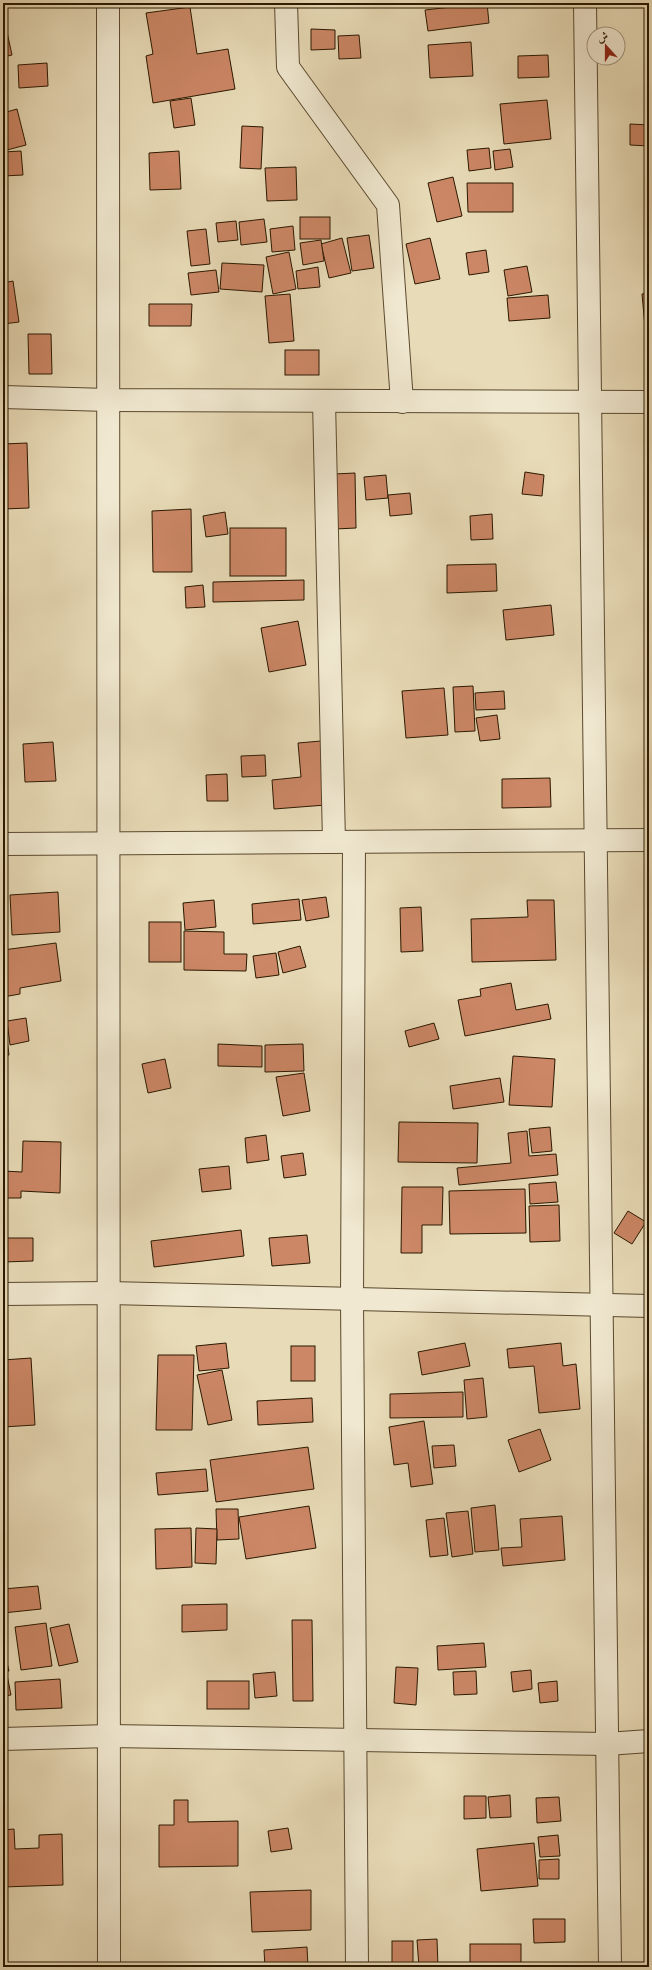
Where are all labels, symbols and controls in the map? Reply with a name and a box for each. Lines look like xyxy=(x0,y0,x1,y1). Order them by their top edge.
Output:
north arrow xyxy=(586,26,626,66)
text: ش xyxy=(595,28,610,45)

